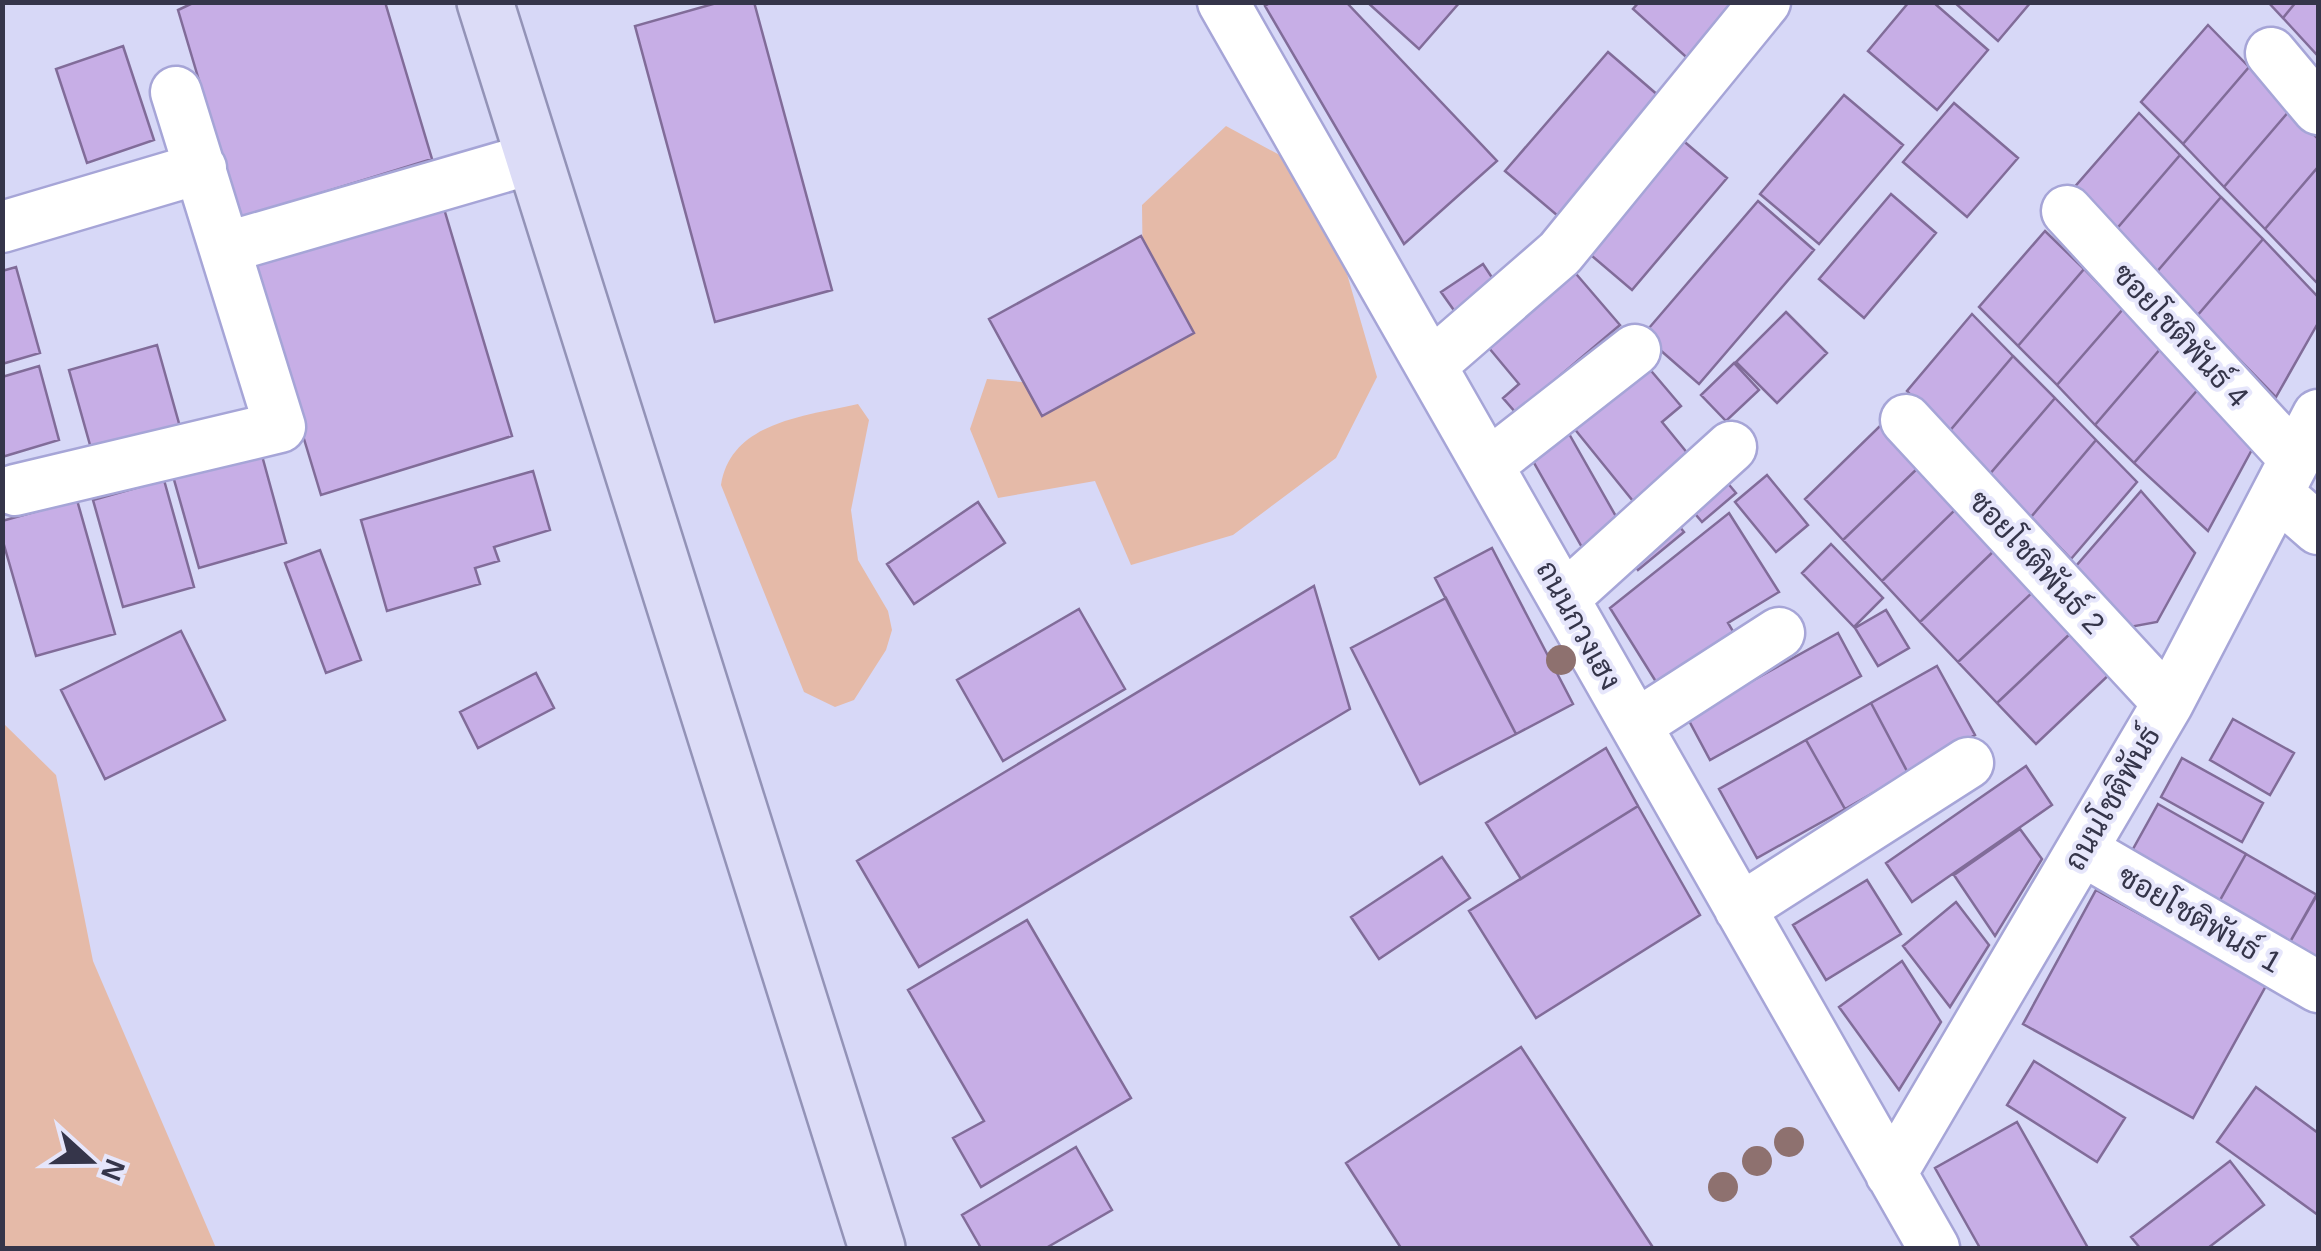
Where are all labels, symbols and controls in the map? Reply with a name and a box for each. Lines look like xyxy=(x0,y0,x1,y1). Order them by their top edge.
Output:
street label: ซอยโชติพันธ์ 4 xyxy=(2107,255,2258,413)
street label: ซอยโชติพันธ์ 2 xyxy=(1963,482,2114,640)
street label: ถนนกวงเฮง xyxy=(1530,555,1628,695)
street label: ถนนโชติพันธ์ xyxy=(2055,719,2166,876)
street label: ซอยโชติพันธ์ 1 xyxy=(2113,856,2289,979)
north arrow xyxy=(40,1111,140,1211)
text: N xyxy=(95,1155,131,1185)

